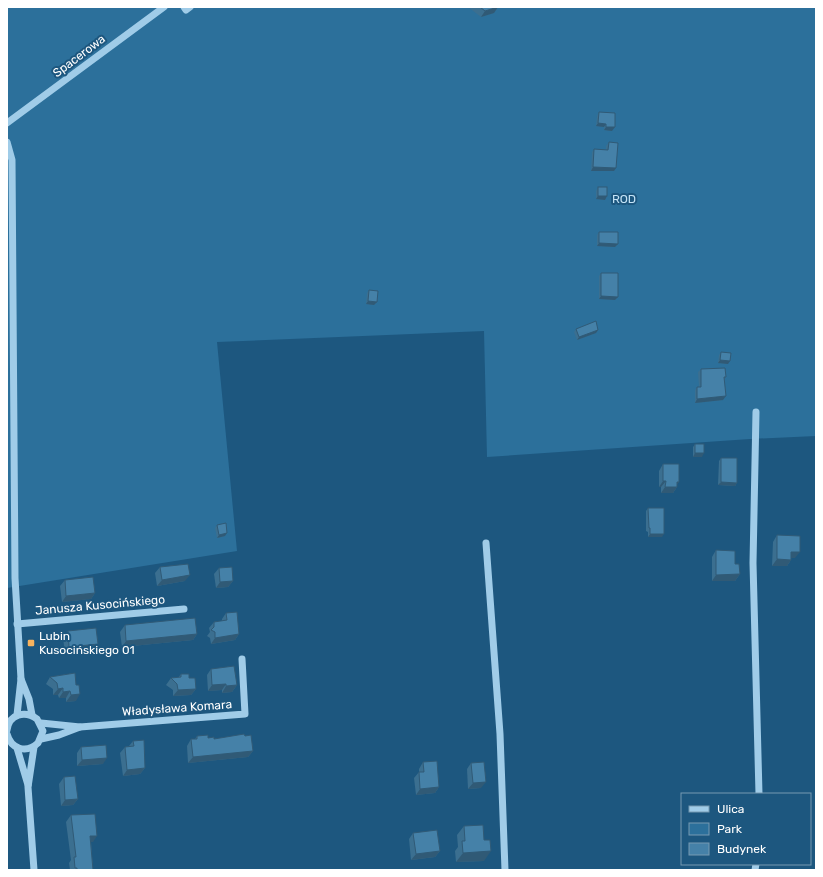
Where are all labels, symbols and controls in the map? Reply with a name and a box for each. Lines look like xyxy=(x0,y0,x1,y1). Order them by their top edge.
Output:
street label: Spacerowa xyxy=(50,32,108,80)
park label: ROD xyxy=(612,192,636,206)
street label: Janusza Kusocińskiego xyxy=(34,592,166,618)
place label: Lubin Kusocińskiego 01 xyxy=(39,629,135,657)
marker: Lubin Kusocińskiego 01 xyxy=(26,638,36,648)
street label: Władysława Komara xyxy=(121,697,233,719)
legend xyxy=(681,793,811,865)
text: Ulica xyxy=(717,802,744,816)
text: Park xyxy=(717,822,743,836)
text: Budynek xyxy=(717,842,767,856)

